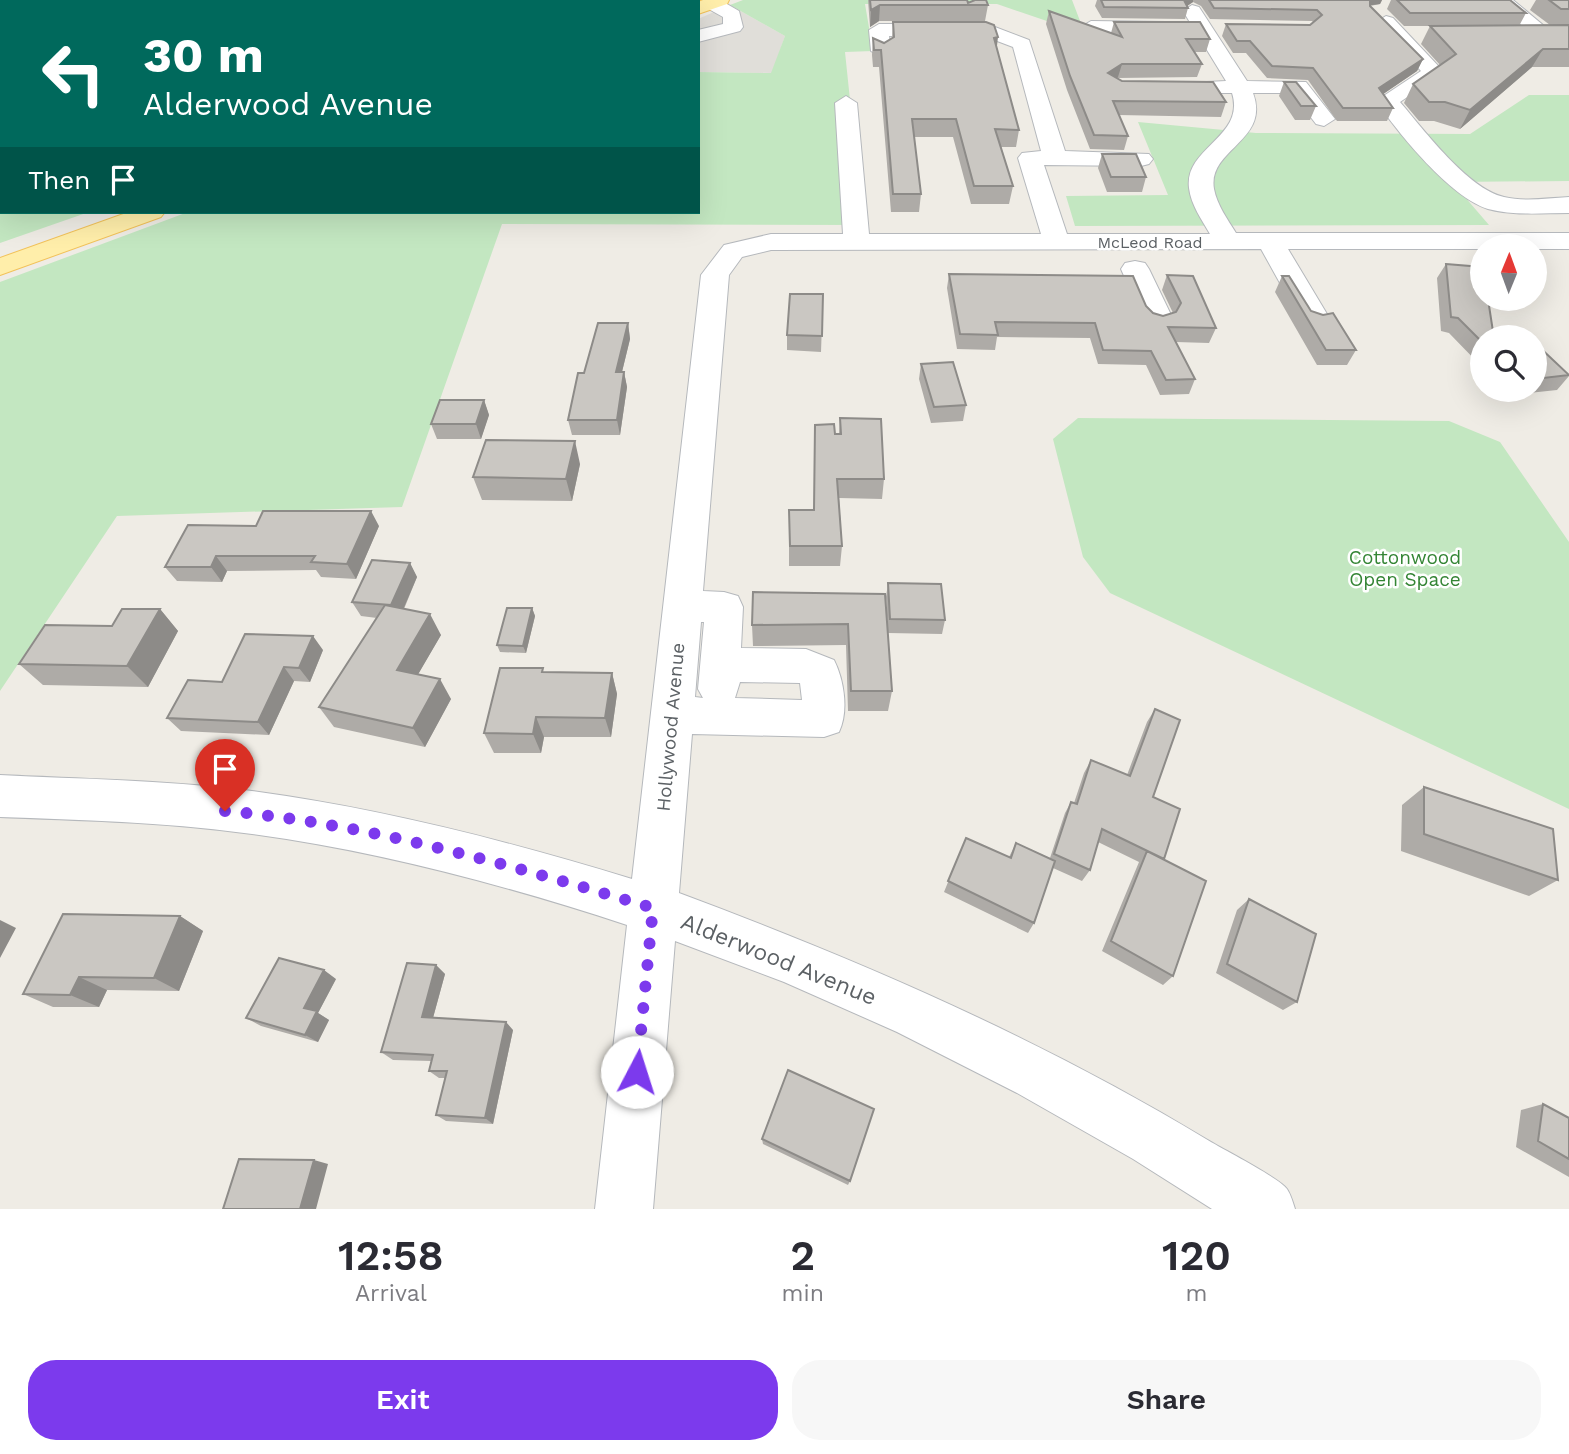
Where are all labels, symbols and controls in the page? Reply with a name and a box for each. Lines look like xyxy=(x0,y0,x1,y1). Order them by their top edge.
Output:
text: 30 m xyxy=(143,26,264,84)
icon: left xyxy=(28,28,119,119)
text: Alderwood Avenue xyxy=(143,85,433,123)
icon: arrive xyxy=(104,161,142,199)
text: Then xyxy=(28,165,90,195)
street label: McLeod Road xyxy=(1097,233,1203,252)
north arrow xyxy=(1470,234,1547,312)
map controls xyxy=(1470,234,1547,402)
button: search xyxy=(1470,325,1547,402)
park label: Cottonwood Open Space xyxy=(1349,546,1461,591)
street label: Hollywood Avenue xyxy=(652,642,689,812)
pin xyxy=(195,739,255,811)
icon: arrive xyxy=(206,750,244,788)
street label: Alderwood Avenue xyxy=(677,908,881,1011)
position arrow xyxy=(600,1035,674,1109)
text: 12:58 xyxy=(338,1231,444,1280)
text: 2 xyxy=(790,1231,815,1280)
text: 120 xyxy=(1162,1231,1231,1280)
text: Arrival xyxy=(355,1280,427,1307)
text: min xyxy=(782,1280,824,1307)
text: m xyxy=(1185,1280,1207,1307)
button: Exit xyxy=(28,1360,778,1440)
button: Share xyxy=(792,1360,1541,1440)

